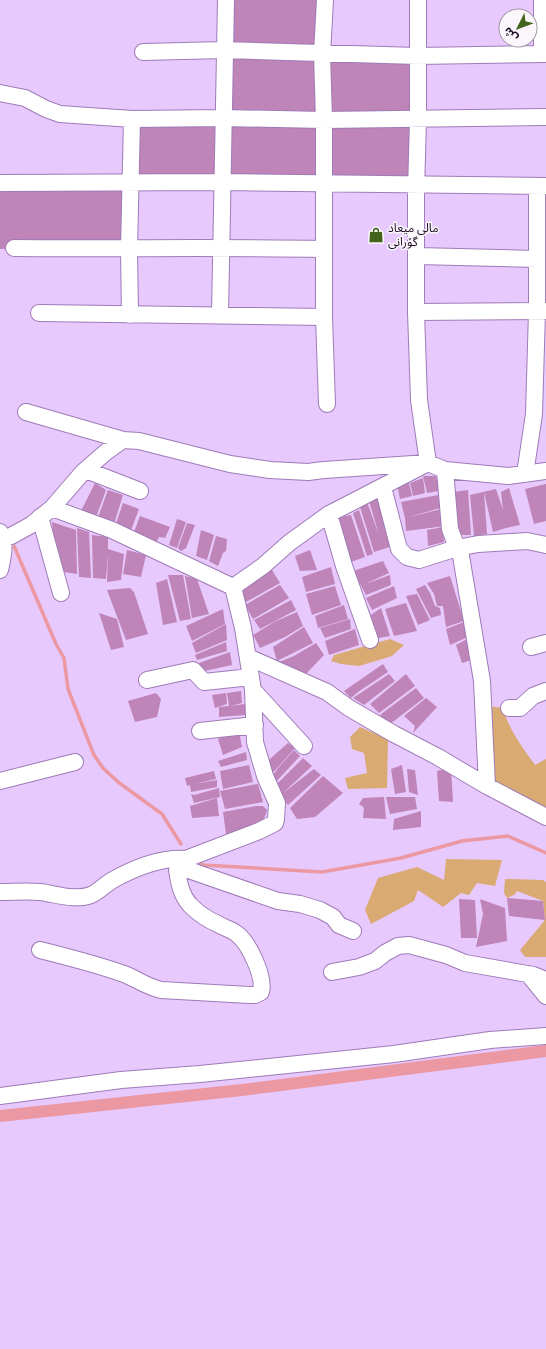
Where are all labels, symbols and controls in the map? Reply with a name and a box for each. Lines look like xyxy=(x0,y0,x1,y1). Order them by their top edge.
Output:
north arrow xyxy=(498,8,538,48)
text: ش xyxy=(500,24,521,45)
place label: مالی میعاد گۆرانی xyxy=(388,220,439,249)
shop icon: مالی میعاد گۆرانی xyxy=(367,226,385,244)

